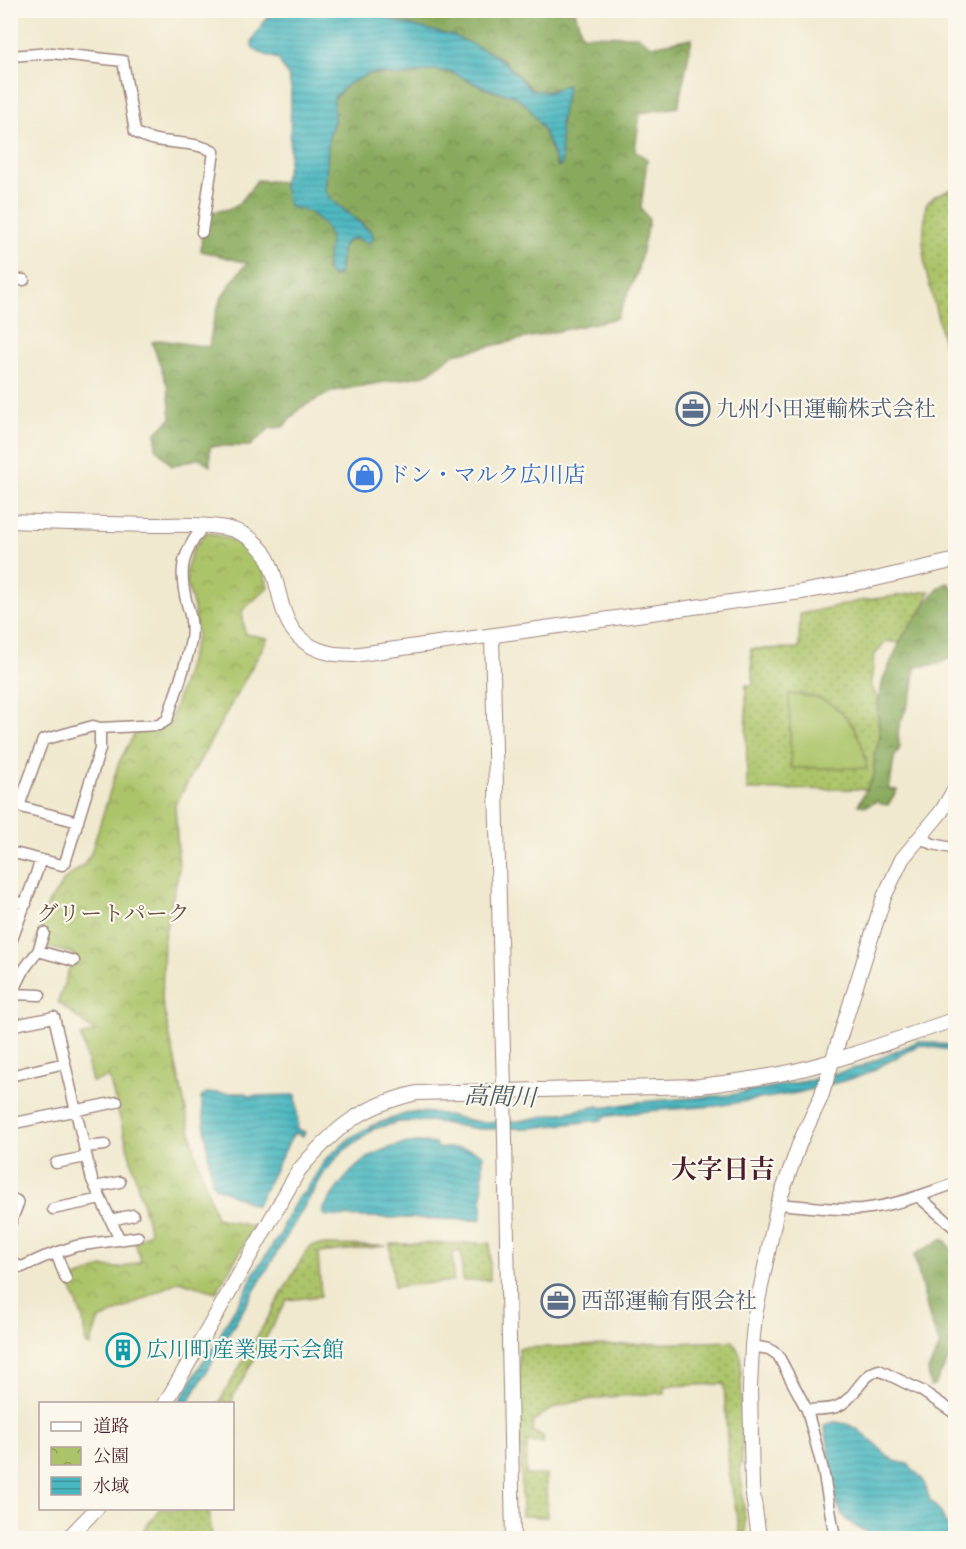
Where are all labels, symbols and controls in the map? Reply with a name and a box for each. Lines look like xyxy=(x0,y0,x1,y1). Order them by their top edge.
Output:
office icon: 九州小田運輸株式会社 xyxy=(675,391,711,427)
place label: 九州小田運輸株式会社 xyxy=(716,394,936,424)
shop icon: ドン・マルク広川店 xyxy=(347,457,383,493)
place label: ドン・マルク広川店 xyxy=(388,460,586,490)
park label: グリートパーク xyxy=(36,899,190,929)
water label: 高間川 xyxy=(463,1079,540,1115)
district label: 大字日吉 xyxy=(671,1152,775,1187)
office icon: 西部運輸有限会社 xyxy=(540,1283,576,1319)
place label: 西部運輸有限会社 xyxy=(581,1286,757,1316)
building icon: 広川町産業展示会館 xyxy=(105,1332,141,1368)
place label: 広川町産業展示会館 xyxy=(146,1335,344,1365)
legend xyxy=(39,1402,234,1510)
text: 道路 xyxy=(93,1414,129,1439)
text: 公園 xyxy=(93,1444,129,1469)
text: 水域 xyxy=(93,1474,129,1499)

